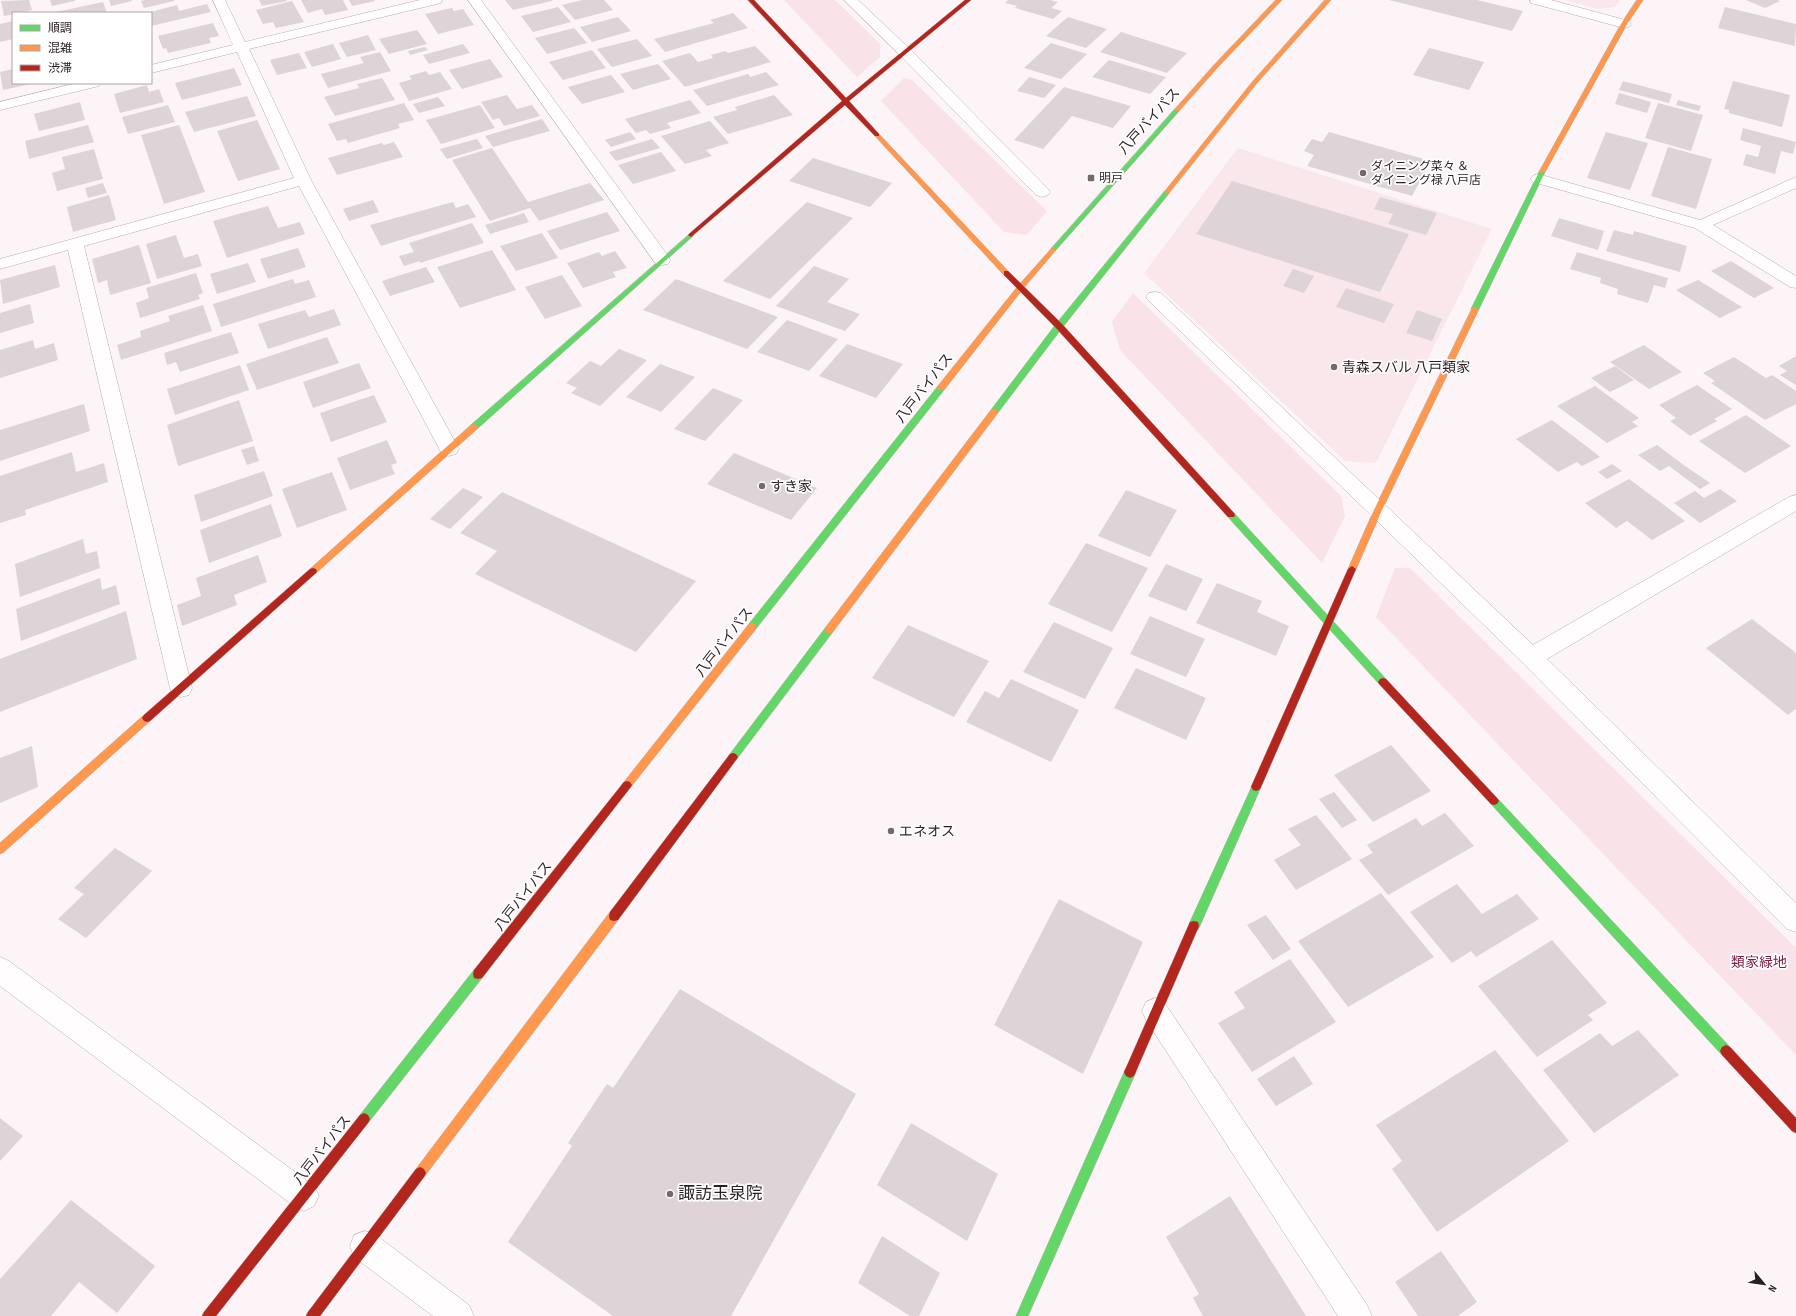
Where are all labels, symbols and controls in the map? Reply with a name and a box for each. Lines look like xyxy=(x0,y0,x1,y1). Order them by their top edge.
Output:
legend xyxy=(12,12,152,84)
text: 順調 xyxy=(48,21,72,36)
text: 混雑 xyxy=(48,41,72,56)
text: 渋滞 xyxy=(48,61,72,76)
street label: 八戸バイパス xyxy=(1115,84,1183,158)
place label: ダイニング菜々 ＆ ダイニング禄 八戸店 xyxy=(1371,159,1481,188)
marker: ダイニング菜々 ＆ ダイニング禄 八戸店 xyxy=(1358,168,1368,178)
place label: 明戸 xyxy=(1099,171,1123,186)
marker: 明戸 xyxy=(1086,173,1096,183)
street label: 八戸バイパス xyxy=(892,350,956,426)
place label: 青森スバル 八戸類家 xyxy=(1342,359,1470,376)
marker: 青森スバル 八戸類家 xyxy=(1329,362,1339,372)
place label: すき家 xyxy=(770,478,812,495)
marker: すき家 xyxy=(757,481,767,491)
street label: 八戸バイパス xyxy=(692,604,756,680)
place label: エネオス xyxy=(899,823,955,840)
marker: エネオス xyxy=(886,826,896,836)
street label: 八戸バイパス xyxy=(491,858,555,934)
park label: 類家緑地 xyxy=(1731,954,1787,971)
street label: 八戸バイパス xyxy=(290,1112,354,1188)
place label: 諏訪玉泉院 xyxy=(678,1184,763,1204)
marker: 諏訪玉泉院 xyxy=(665,1189,675,1199)
north arrow xyxy=(1744,1264,1784,1304)
text: N xyxy=(1765,1283,1779,1294)

